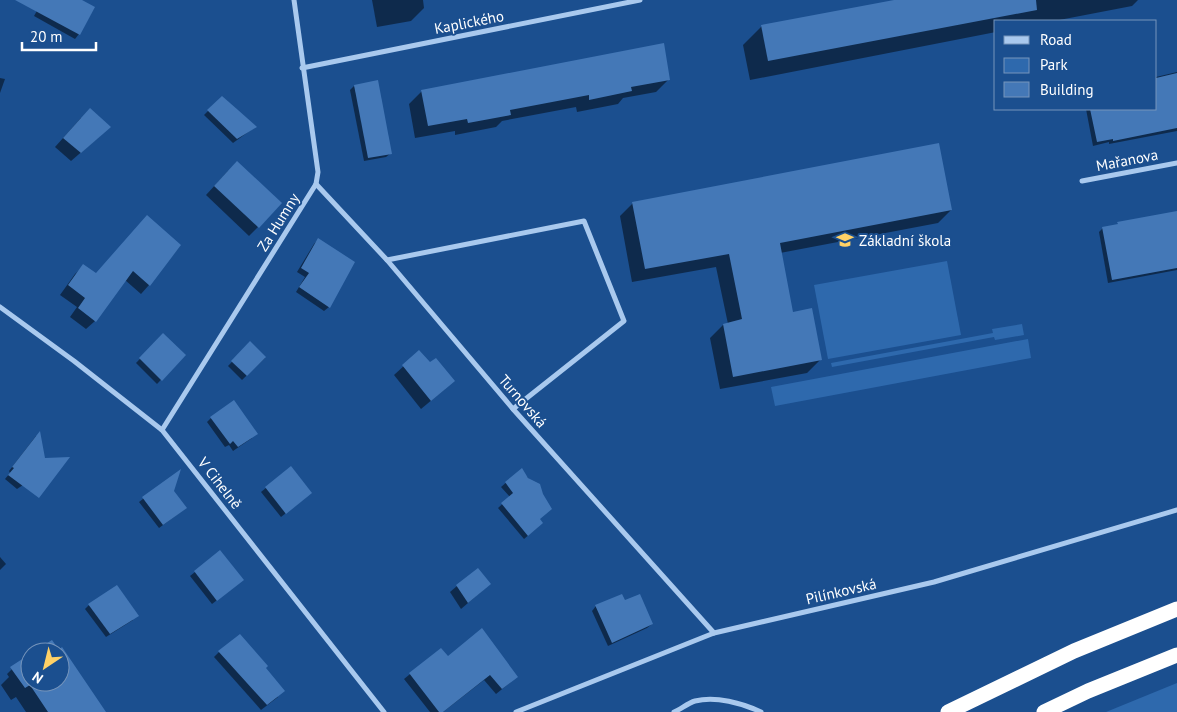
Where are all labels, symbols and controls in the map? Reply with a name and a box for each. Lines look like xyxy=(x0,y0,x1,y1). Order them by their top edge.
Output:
street label: Kaplického xyxy=(433,6,505,38)
scale bar xyxy=(22,20,96,52)
legend xyxy=(994,20,1157,110)
text: 20 m xyxy=(30,27,63,46)
text: Road xyxy=(1040,30,1072,49)
text: Park xyxy=(1040,55,1068,74)
text: Building xyxy=(1040,80,1094,99)
street label: Mařanova xyxy=(1094,145,1160,175)
street label: Za Humny xyxy=(253,189,303,255)
school or university icon: Základní škola xyxy=(835,230,855,250)
place label: Základní škola xyxy=(859,231,951,250)
street label: Turnovská xyxy=(495,371,551,431)
street label: V Cihelně xyxy=(193,452,246,513)
street label: Pilínkovská xyxy=(804,574,878,608)
north arrow xyxy=(20,642,70,692)
text: N xyxy=(29,668,46,688)

